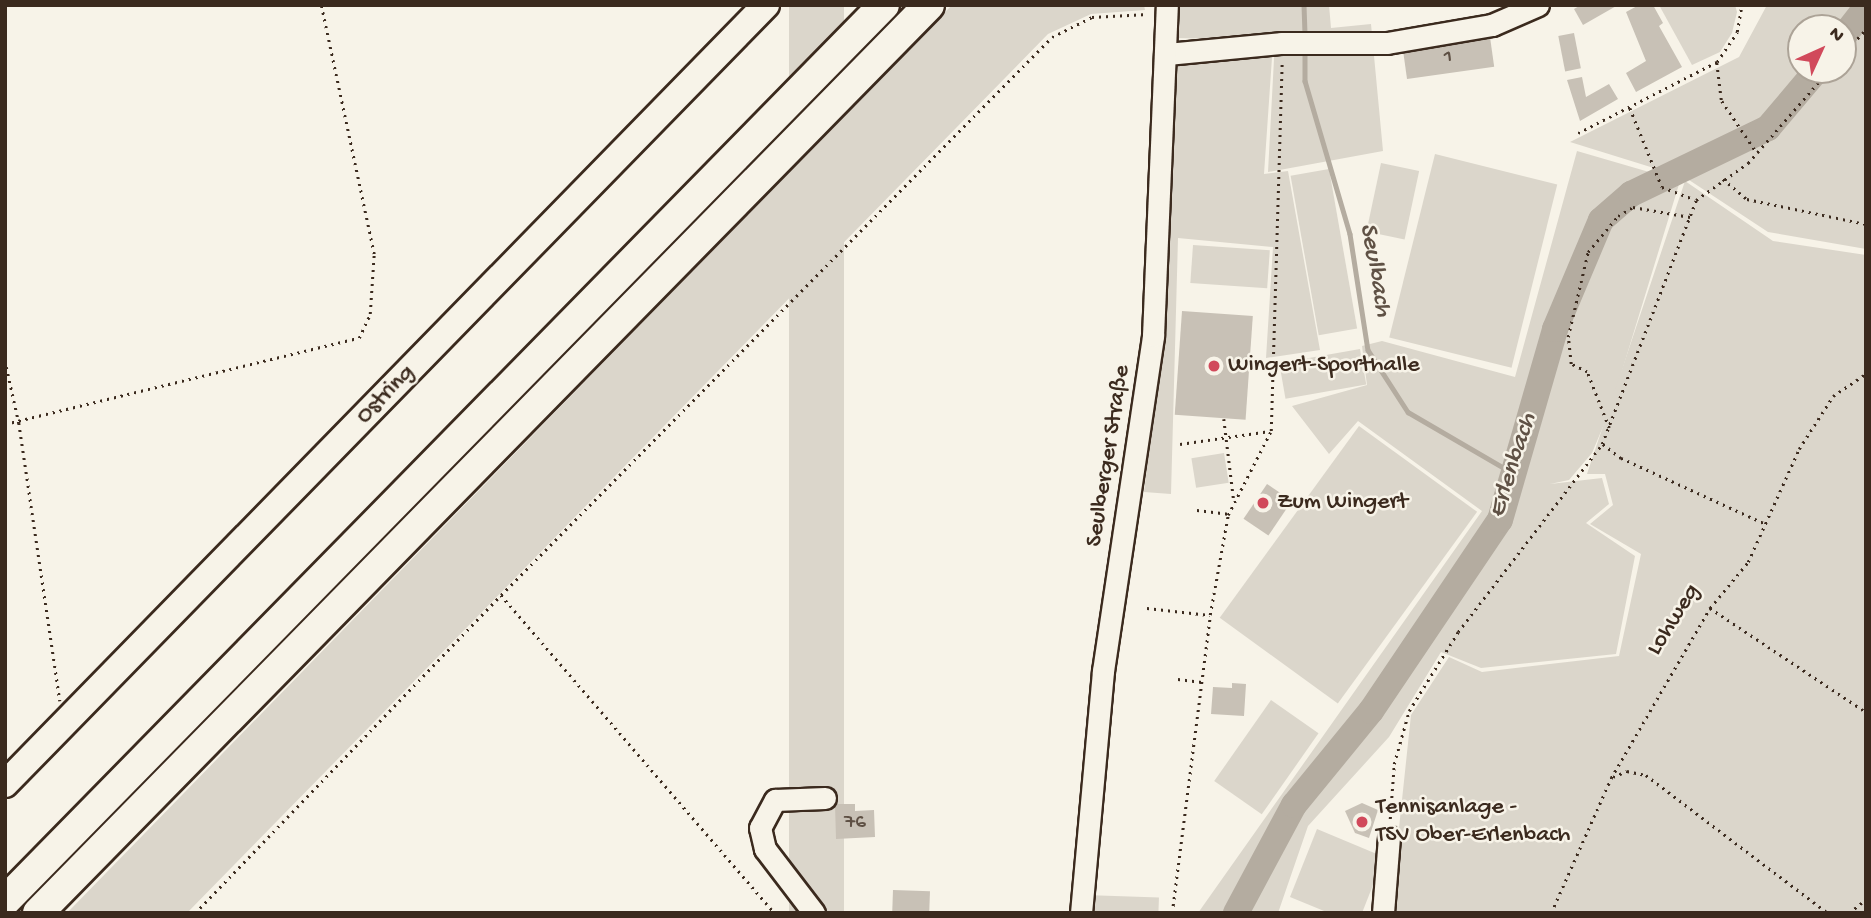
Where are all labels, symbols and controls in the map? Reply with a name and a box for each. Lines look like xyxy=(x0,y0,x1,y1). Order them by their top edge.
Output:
north arrow xyxy=(1787,14,1857,84)
text: N xyxy=(1823,23,1848,48)
house number: 1 xyxy=(1444,45,1452,71)
water label: Seulbach xyxy=(1350,221,1398,319)
place label: Wingert-Sporthalle xyxy=(1228,352,1420,380)
marker: Wingert-Sporthalle xyxy=(1206,358,1222,374)
street label: Ostring xyxy=(351,359,421,431)
street label: Seulberger Straße xyxy=(1080,363,1138,549)
water label: Erlenbach xyxy=(1482,410,1546,522)
place label: Zum Wingert xyxy=(1277,489,1408,517)
marker: Zum Wingert xyxy=(1255,495,1271,511)
street label: Lohweg xyxy=(1641,579,1707,661)
place label: Tennisanlage - TSV Ober-Erlenbach xyxy=(1376,794,1570,850)
house number: 76 xyxy=(844,811,866,837)
marker: Tennisanlage - TSV Ober-Erlenbach xyxy=(1354,814,1370,830)

